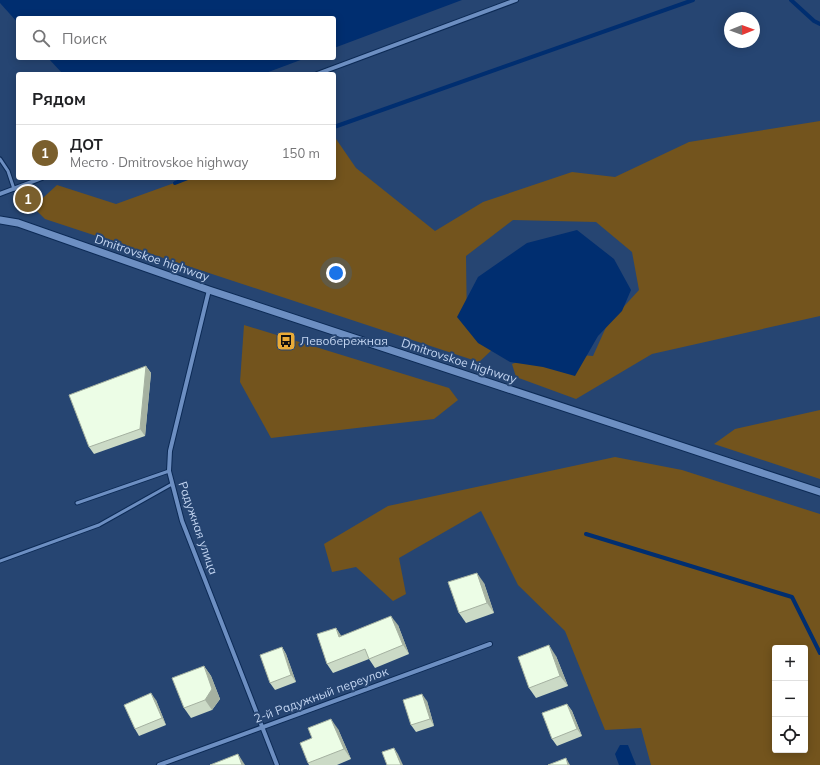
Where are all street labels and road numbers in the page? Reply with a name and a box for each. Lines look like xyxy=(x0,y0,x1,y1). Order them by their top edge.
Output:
street label: Dmitrovskoe highway xyxy=(93,231,212,284)
street label: Dmitrovskoe highway xyxy=(400,335,519,386)
street label: Радужная улица xyxy=(175,479,221,576)
street label: 2-й Радужный переулок xyxy=(252,663,391,726)

